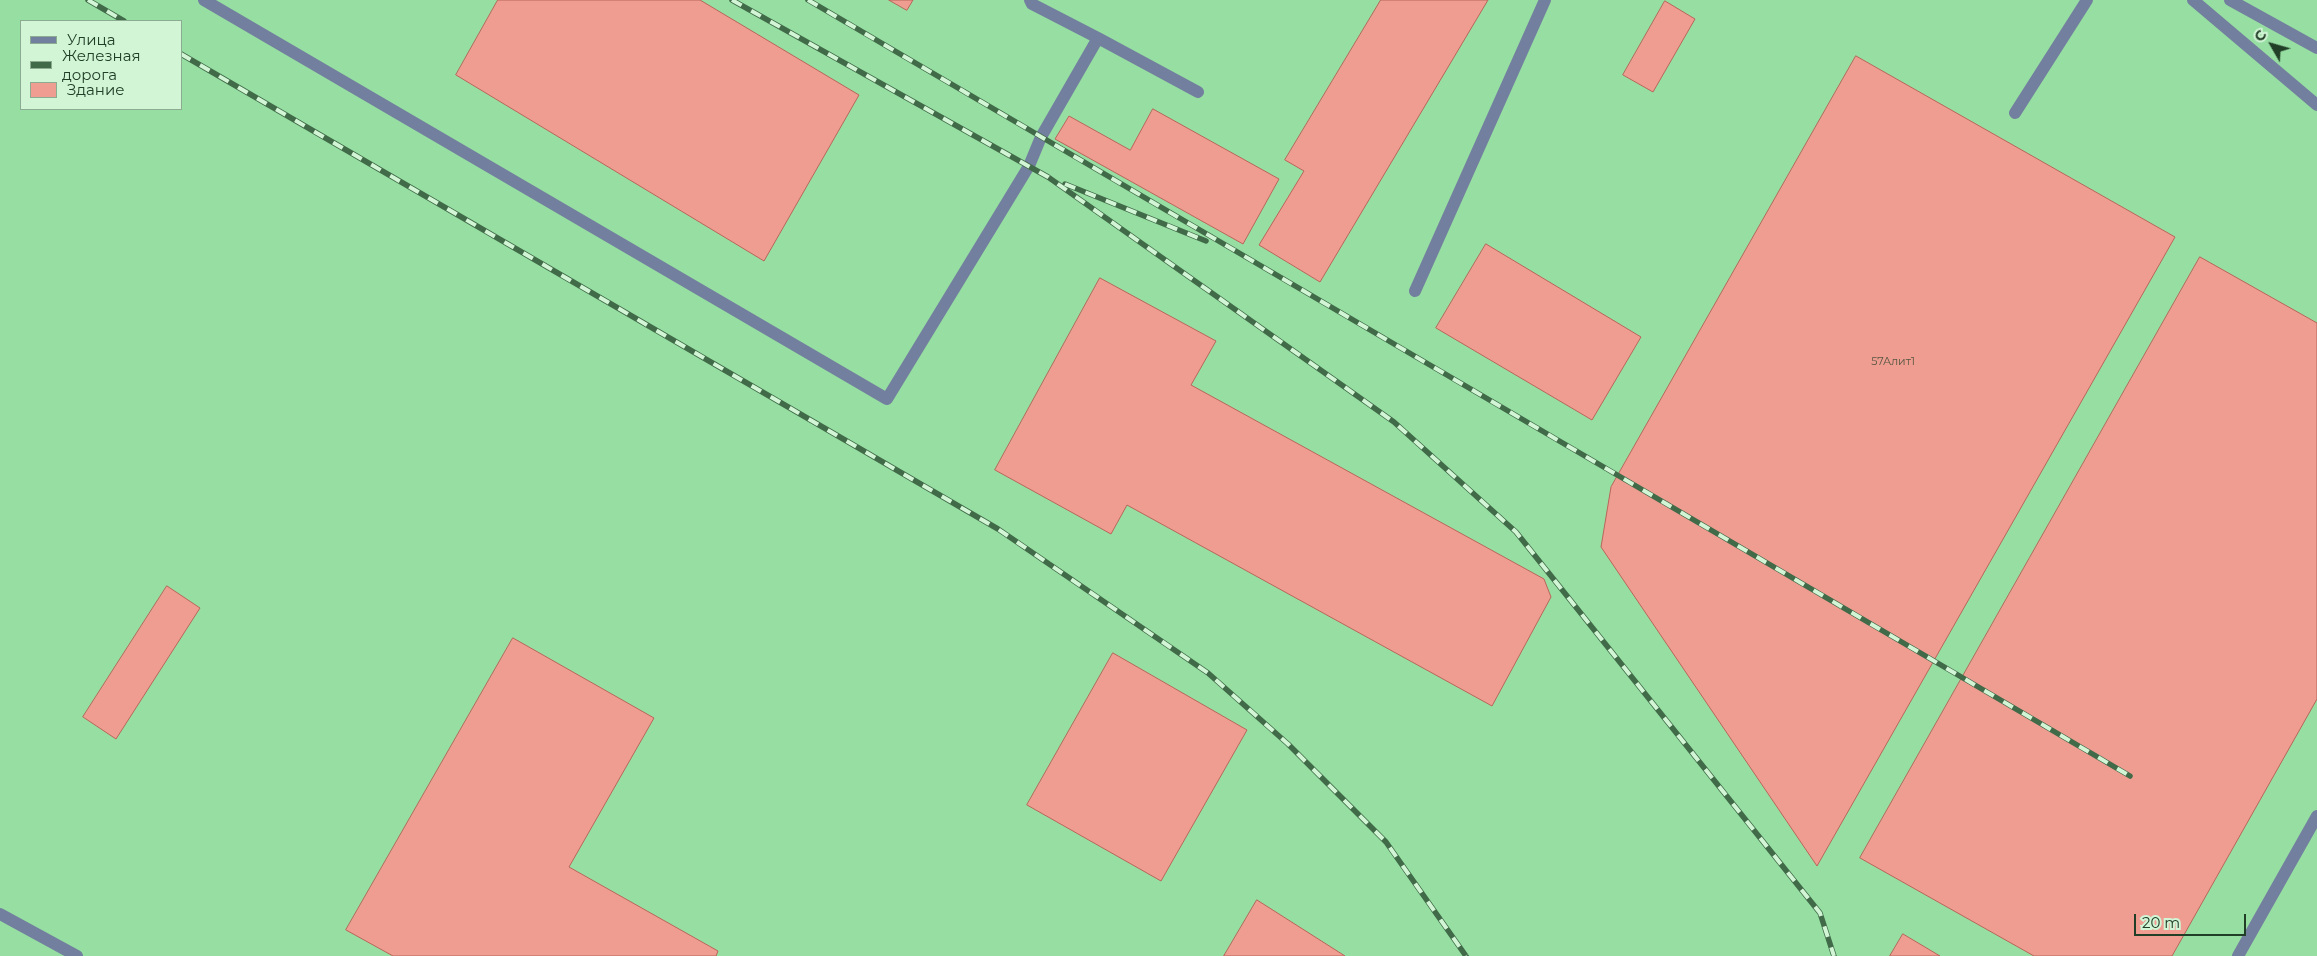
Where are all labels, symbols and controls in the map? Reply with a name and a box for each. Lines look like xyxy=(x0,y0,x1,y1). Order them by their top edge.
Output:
legend xyxy=(20,20,182,110)
north arrow xyxy=(2247,20,2297,70)
text: С xyxy=(2250,26,2270,45)
text: Улица xyxy=(67,30,115,49)
text: Железная дорога xyxy=(62,46,141,84)
text: Здание xyxy=(67,80,125,99)
house number: 57Алит1 xyxy=(1871,355,1915,369)
scale bar xyxy=(2137,904,2250,936)
text: 20 m xyxy=(2142,913,2180,932)

